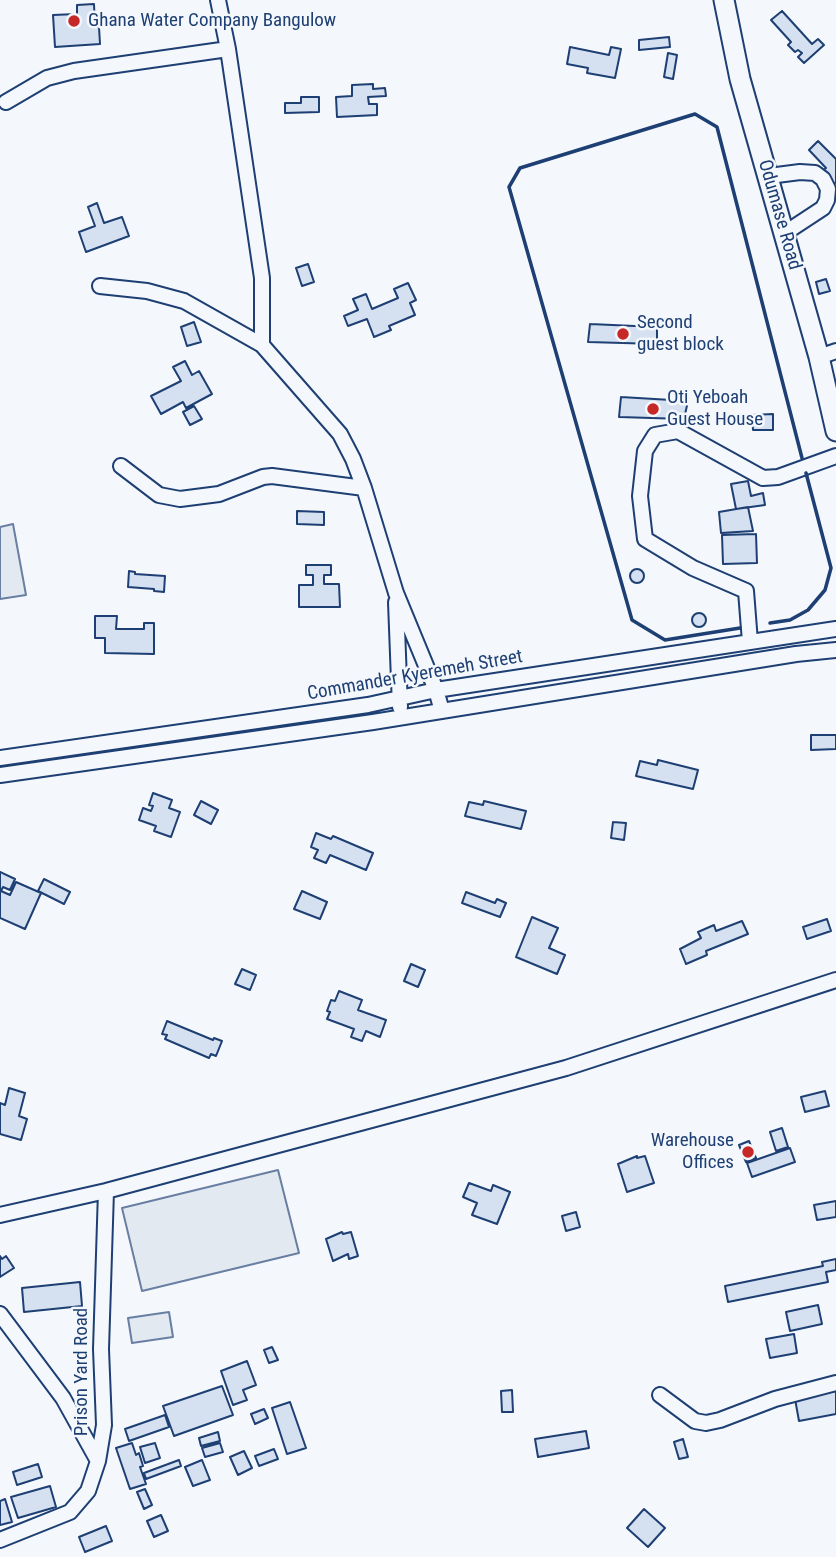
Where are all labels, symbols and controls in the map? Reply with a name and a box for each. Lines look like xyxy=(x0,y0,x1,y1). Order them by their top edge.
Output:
place label: Ghana Water Company Bangulow xyxy=(88,10,336,32)
marker: Ghana Water Company Bangulow xyxy=(66,13,82,29)
street label: Odumase Road xyxy=(752,157,806,273)
place label: Second guest block xyxy=(637,312,724,356)
marker: Second guest block xyxy=(615,326,631,342)
place label: Oti Yeboah Guest House xyxy=(667,387,763,431)
marker: Oti Yeboah Guest House xyxy=(645,401,661,417)
street label: Commander Kyeremeh Street xyxy=(306,646,524,706)
place label: Warehouse Offices xyxy=(651,1130,734,1174)
marker: Warehouse Offices xyxy=(740,1144,756,1160)
street label: Prison Yard Road xyxy=(71,1308,93,1436)

